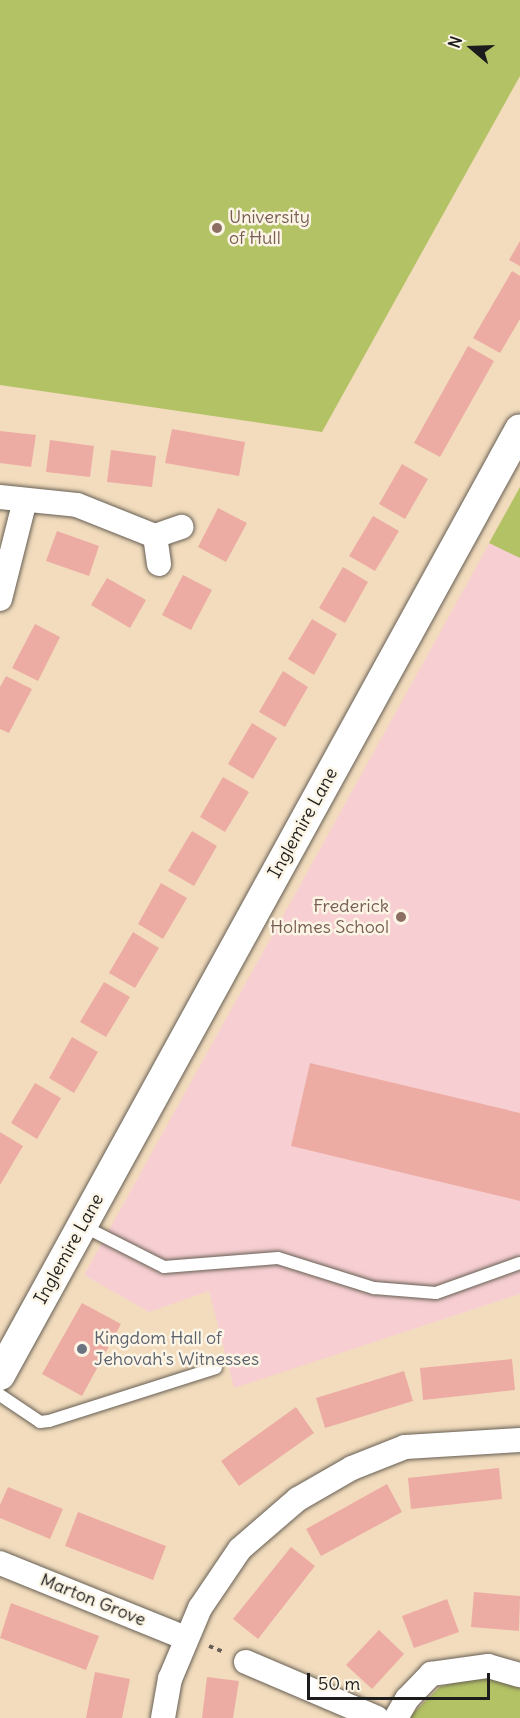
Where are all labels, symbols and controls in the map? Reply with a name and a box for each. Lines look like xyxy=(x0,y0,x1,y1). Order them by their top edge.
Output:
north arrow xyxy=(442,18,502,78)
text: N xyxy=(444,34,466,51)
place label: University of Hull xyxy=(229,207,310,250)
marker: University of Hull xyxy=(210,221,224,235)
street label: Inglemire Lane xyxy=(264,764,342,882)
place label: Frederick Holmes School xyxy=(270,896,389,938)
marker: Frederick Holmes School xyxy=(394,910,408,924)
street label: Inglemire Lane xyxy=(30,1190,108,1308)
place label: Kingdom Hall of Jehovah's Witnesses xyxy=(94,1328,259,1370)
marker: Kingdom Hall of Jehovah's Witnesses xyxy=(75,1342,89,1356)
street label: Marton Grove xyxy=(37,1569,149,1631)
scale bar xyxy=(310,1661,493,1699)
text: 50 m xyxy=(318,1672,360,1695)

